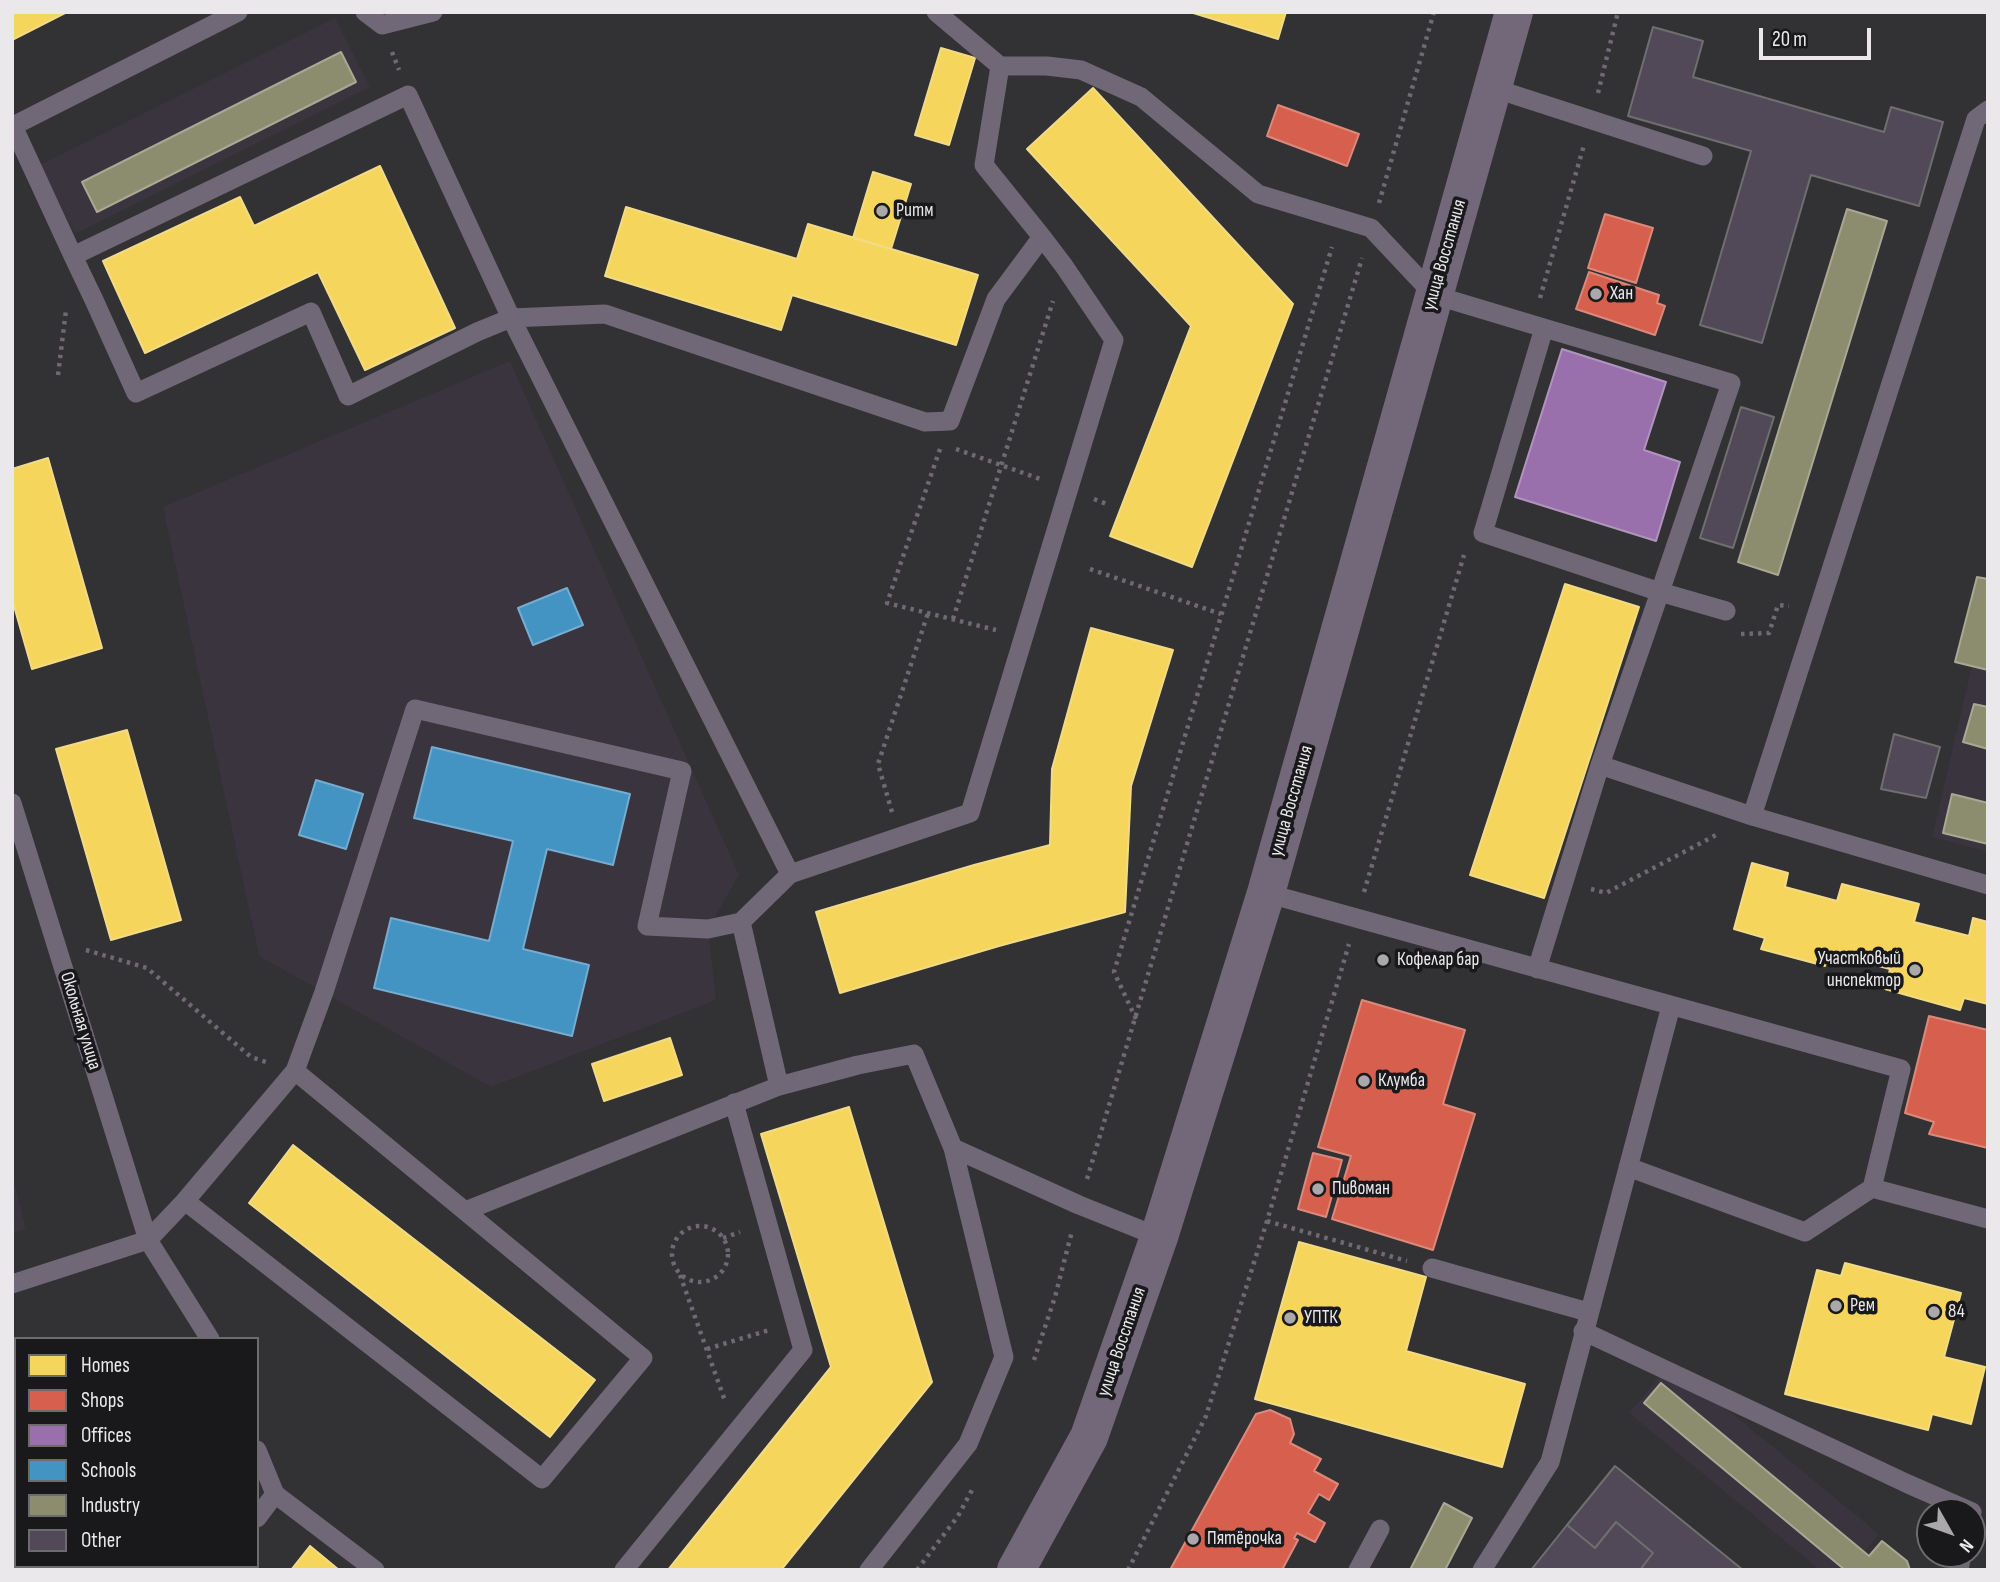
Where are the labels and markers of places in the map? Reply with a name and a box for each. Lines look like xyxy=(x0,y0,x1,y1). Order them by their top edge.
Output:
place label: Ритм xyxy=(896,200,933,222)
marker: Ритм xyxy=(874,203,890,219)
place label: Хан xyxy=(1610,283,1633,305)
marker: Хан xyxy=(1588,286,1604,302)
place label: Участковый инспектор xyxy=(1817,948,1901,992)
place label: Кофелар бар xyxy=(1397,949,1479,971)
marker: Кофелар бар xyxy=(1375,952,1391,968)
marker: Участковый инспектор xyxy=(1907,962,1923,978)
place label: Клумба xyxy=(1378,1070,1425,1092)
marker: Клумба xyxy=(1356,1073,1372,1089)
place label: Пивоман xyxy=(1332,1178,1390,1200)
marker: Пивоман xyxy=(1310,1181,1326,1197)
place label: Рем xyxy=(1850,1295,1875,1317)
marker: Рем xyxy=(1828,1298,1844,1314)
place label: 84 xyxy=(1948,1301,1965,1323)
marker: 84 xyxy=(1926,1304,1942,1320)
place label: УПТК xyxy=(1304,1307,1338,1329)
marker: УПТК xyxy=(1282,1310,1298,1326)
place label: Пятёрочка xyxy=(1207,1528,1282,1550)
marker: Пятёрочка xyxy=(1185,1531,1201,1547)

